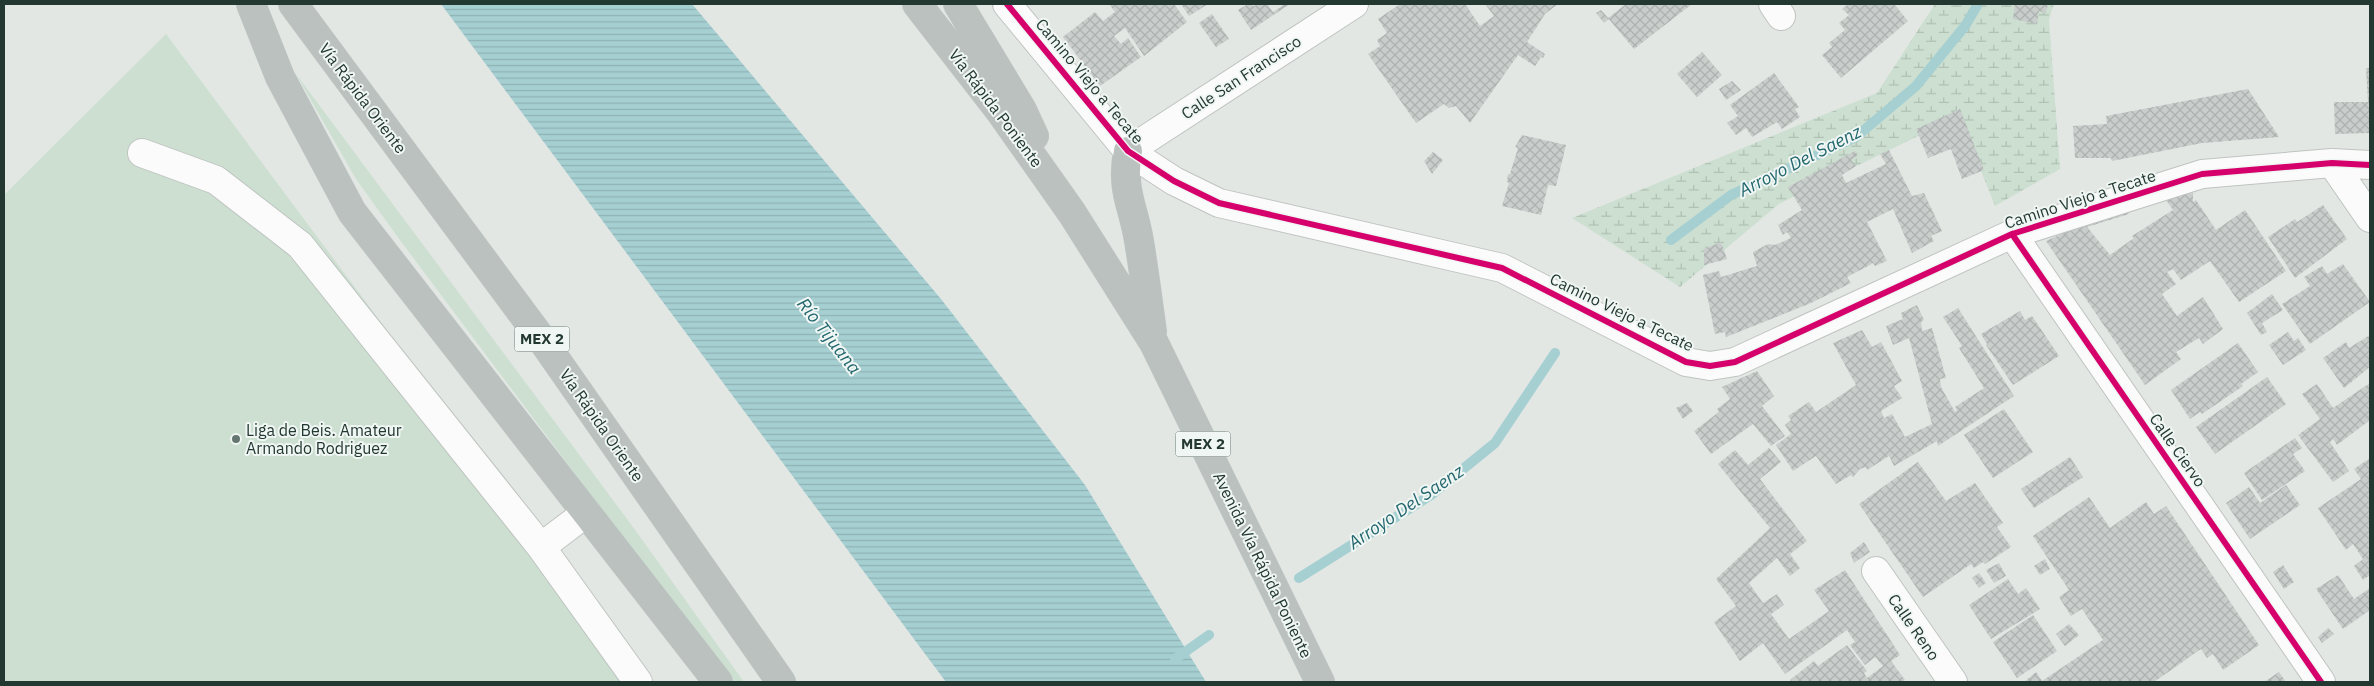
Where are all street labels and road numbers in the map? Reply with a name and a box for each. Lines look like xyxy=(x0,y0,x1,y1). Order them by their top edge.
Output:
street label: Camino Viejo a Tecate xyxy=(1032,14,1148,148)
street label: Calle San Francisco xyxy=(1177,31,1305,123)
street label: Vía Rápida Oriente xyxy=(315,39,411,157)
street label: Vía Rápida Poniente xyxy=(945,45,1047,171)
street label: Camino Viejo a Tecate xyxy=(2002,165,2158,233)
street label: Camino Viejo a Tecate xyxy=(1547,268,1697,356)
road number: MEX 2 xyxy=(514,326,570,352)
street label: Vía Rápida Oriente xyxy=(556,365,648,485)
street label: Calle Ciervo xyxy=(2145,409,2211,491)
road number: MEX 2 xyxy=(1176,432,1230,456)
street label: Avenida Vía Rápida Poniente xyxy=(1209,469,1317,661)
street label: Calle Reno xyxy=(1884,590,1944,664)

